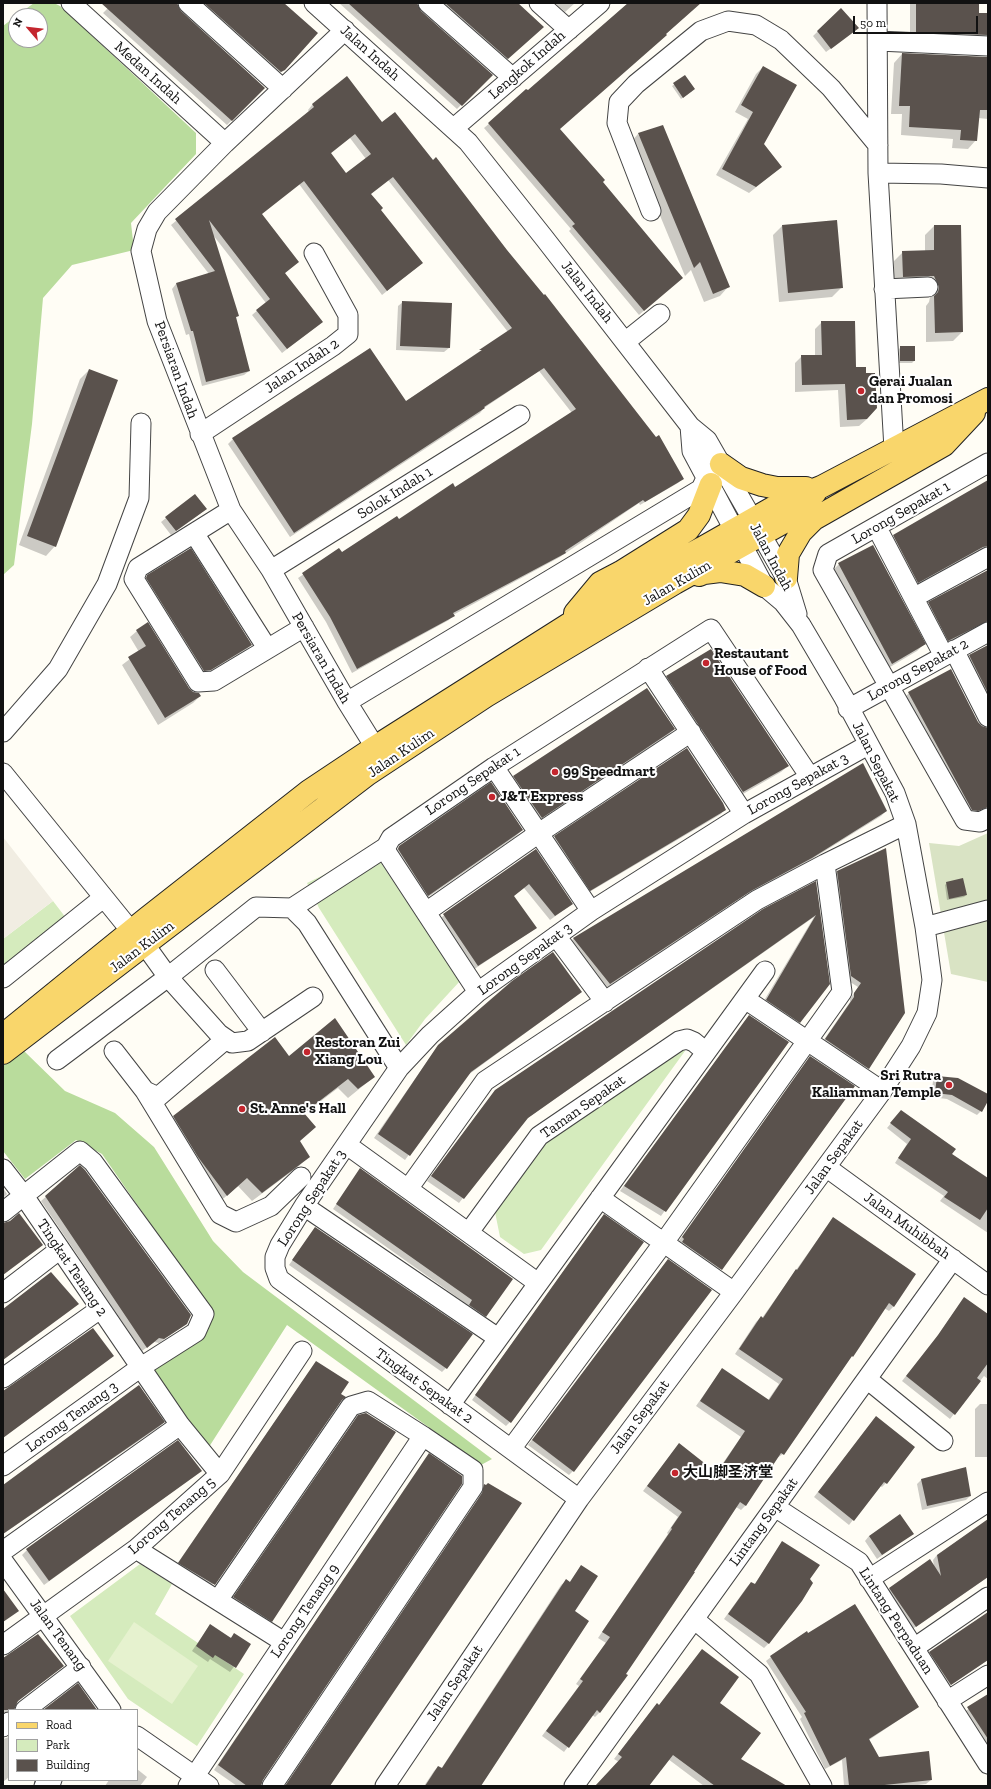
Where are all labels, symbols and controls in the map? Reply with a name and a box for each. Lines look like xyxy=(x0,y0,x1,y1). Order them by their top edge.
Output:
north arrow xyxy=(8,8,48,48)
scale bar xyxy=(855,8,980,34)
text: N xyxy=(10,16,26,29)
text: 50 m xyxy=(860,16,886,30)
street label: Jalan Indah xyxy=(336,21,404,85)
street label: Lengkok Indah xyxy=(485,27,569,103)
street label: Medan Indah xyxy=(110,38,186,108)
street label: Jalan Indah xyxy=(557,257,617,327)
street label: Persiaran Indah xyxy=(150,319,202,421)
street label: Jalan Indah 2 xyxy=(262,335,342,397)
place label: Gerai Jualan dan Promosi xyxy=(869,373,953,408)
marker: Gerai Jualan dan Promosi xyxy=(856,386,866,396)
street label: Solok Indah 1 xyxy=(354,463,436,523)
street label: Lorong Sepakat 1 xyxy=(849,478,953,548)
street label: Jalan Indah xyxy=(746,520,796,594)
street label: Jalan Kulim xyxy=(640,556,714,610)
street label: Persiaran Indah xyxy=(288,609,354,707)
street label: Lorong Sepakat 2 xyxy=(864,635,972,705)
place label: Restautant House of Food xyxy=(714,645,807,680)
marker: Restautant House of Food xyxy=(701,658,711,668)
street label: Jalan Sepakat xyxy=(848,719,904,805)
street label: Jalan Kulim xyxy=(364,724,438,782)
street label: Lorong Sepakat 1 xyxy=(422,743,524,819)
street label: Lorong Sepakat 3 xyxy=(745,749,851,819)
place label: 99 Speedmart xyxy=(563,763,655,781)
marker: 99 Speedmart xyxy=(550,767,560,777)
place label: J&T Express xyxy=(500,788,583,806)
marker: J&T Express xyxy=(487,792,497,802)
street label: Jalan Kulim xyxy=(106,917,178,977)
street label: Lorong Sepakat 3 xyxy=(474,919,576,999)
place label: Restoran Zui Xiang Lou xyxy=(315,1034,400,1069)
marker: Restoran Zui Xiang Lou xyxy=(302,1047,312,1057)
place label: Sri Rutra Kaliamman Temple xyxy=(812,1067,941,1102)
street label: Taman Sepakat xyxy=(537,1071,629,1143)
marker: Sri Rutra Kaliamman Temple xyxy=(944,1080,954,1090)
place label: St. Anne's Hall xyxy=(250,1100,346,1118)
marker: St. Anne's Hall xyxy=(237,1104,247,1114)
street label: Jalan Sepakat xyxy=(801,1116,867,1198)
street label: Lorong Sepakat 3 xyxy=(274,1146,350,1250)
street label: Jalan Muhibbah xyxy=(860,1189,954,1263)
street label: Tingkat Tenang 2 xyxy=(33,1216,111,1320)
street label: Tingkat Sepakat 2 xyxy=(372,1344,476,1428)
street label: Jalan Sepakat xyxy=(606,1376,674,1458)
street label: Lorong Tenang 3 xyxy=(23,1378,121,1456)
place label: 大山脚圣济堂 xyxy=(683,1464,773,1482)
marker: 大山脚圣济堂 xyxy=(670,1468,680,1478)
street label: Lorong Tenang 5 xyxy=(125,1473,219,1559)
street label: Lintang Sepakat xyxy=(726,1474,802,1570)
street label: Lorong Tenang 9 xyxy=(267,1561,343,1661)
street label: Lintang Perpaduan xyxy=(855,1564,937,1678)
street label: Jalan Tenang xyxy=(26,1595,90,1675)
street label: Jalan Sepakat xyxy=(423,1641,487,1725)
legend xyxy=(8,1709,138,1781)
text: Road xyxy=(46,1718,72,1732)
text: Park xyxy=(46,1738,70,1752)
text: Building xyxy=(46,1758,90,1772)

